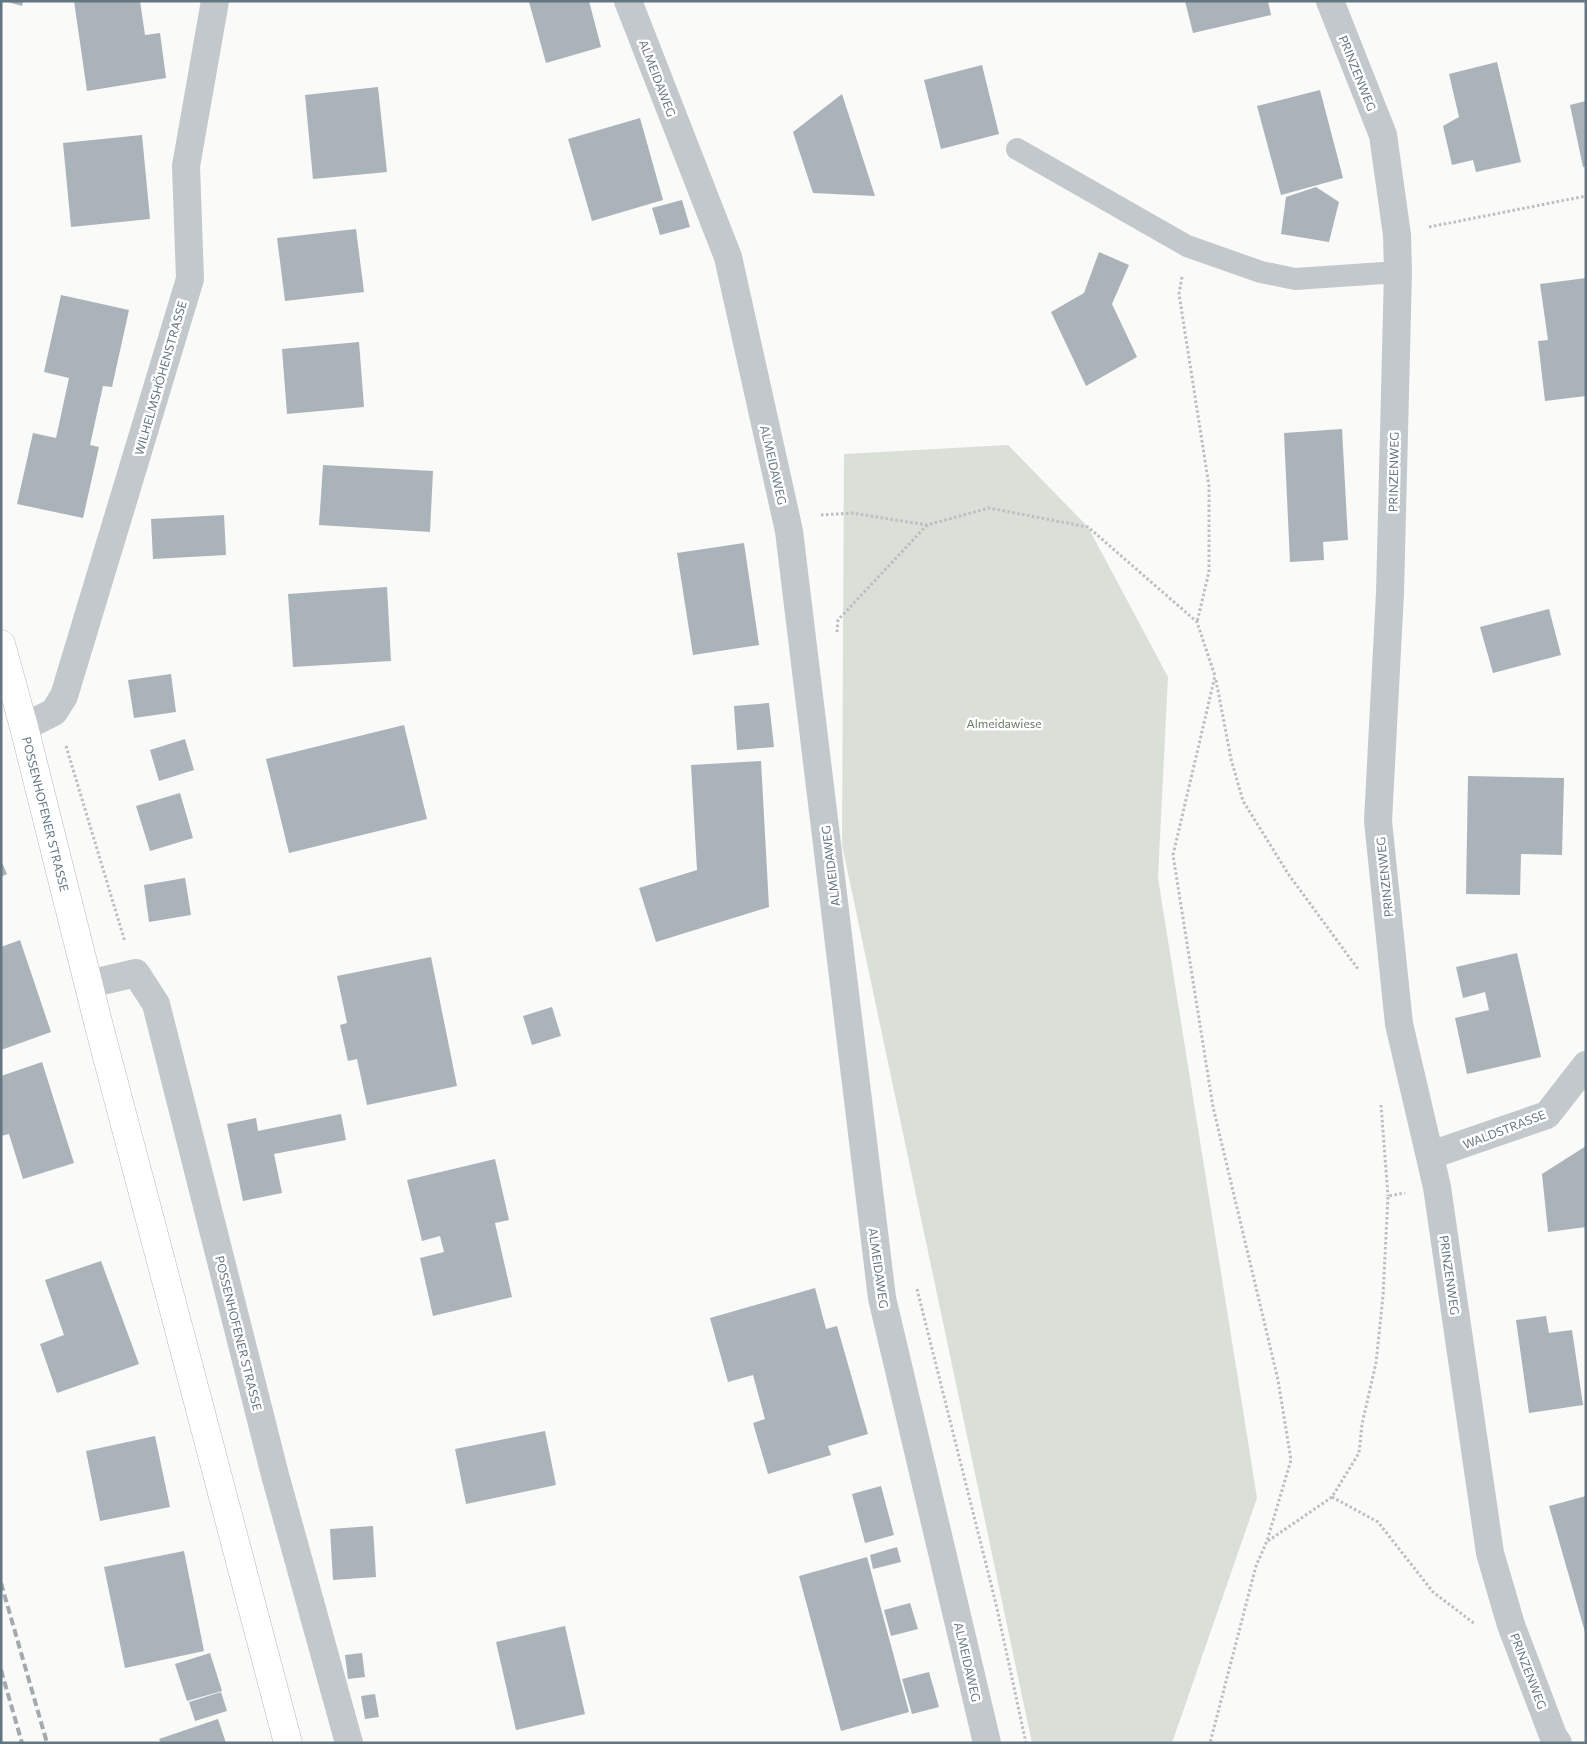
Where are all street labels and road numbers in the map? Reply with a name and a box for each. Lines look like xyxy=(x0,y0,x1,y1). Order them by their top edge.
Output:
street label: PRINZENWEG xyxy=(1336,33,1380,113)
street label: ALMEIDAWEG xyxy=(637,38,679,118)
street label: WILHELMSHÖHENSTRASSE xyxy=(131,299,189,457)
street label: ALMEIDAWEG xyxy=(758,424,790,506)
street label: PRINZENWEG xyxy=(1385,432,1401,512)
street label: POSSENHOFENER STRASSE xyxy=(20,735,72,893)
street label: ALMEIDAWEG xyxy=(818,825,842,907)
street label: PRINZENWEG xyxy=(1373,836,1395,918)
street label: WALDSTRASSE xyxy=(1461,1107,1547,1151)
street label: ALMEIDAWEG xyxy=(866,1227,892,1309)
street label: PRINZENWEG xyxy=(1437,1234,1463,1316)
street label: POSSENHOFENER STRASSE xyxy=(213,1254,265,1412)
street label: ALMEIDAWEG xyxy=(952,1621,984,1703)
street label: PRINZENWEG xyxy=(1508,1631,1550,1711)

